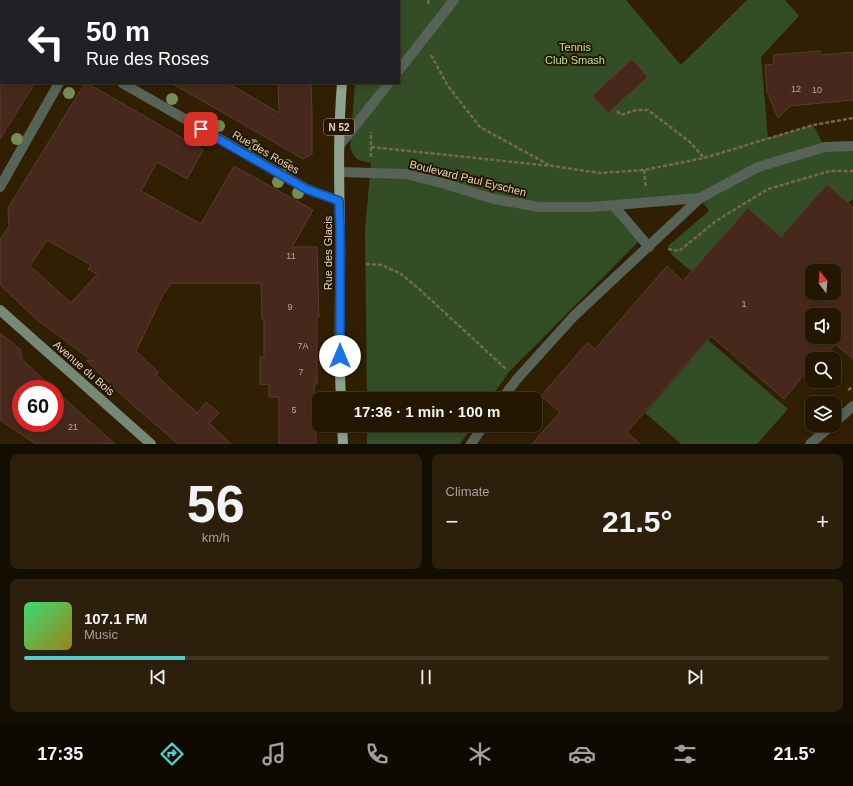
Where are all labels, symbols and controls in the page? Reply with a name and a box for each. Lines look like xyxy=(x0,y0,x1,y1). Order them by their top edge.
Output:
icon: left xyxy=(20,16,72,68)
text: 50 m xyxy=(86,16,150,47)
park label: Tennis Club Smash xyxy=(545,41,605,66)
text: Rue des Roses xyxy=(86,49,209,69)
house number: 12 xyxy=(791,84,801,94)
house number: 10 xyxy=(812,85,822,95)
pin xyxy=(184,112,218,146)
icon: arrive xyxy=(190,118,212,140)
road number: N 52 xyxy=(324,119,354,135)
street label: Rue des Roses xyxy=(230,128,302,176)
street label: Boulevard Paul Eyschen xyxy=(408,158,528,198)
street label: Rue des Glacis xyxy=(322,215,334,290)
house number: 11 xyxy=(286,251,296,261)
north arrow xyxy=(805,264,841,300)
map controls xyxy=(805,264,841,432)
house number: 1 xyxy=(741,299,747,309)
house number: 9 xyxy=(287,302,293,312)
button: sound xyxy=(805,308,841,344)
position arrow xyxy=(319,335,361,377)
street label: Avenue du Bois xyxy=(51,338,117,398)
house number: 7A xyxy=(297,341,309,351)
button: search xyxy=(805,352,841,388)
house number: 7 xyxy=(298,367,304,377)
speed limit sign: 60 xyxy=(12,380,64,432)
button: layers xyxy=(805,396,841,432)
text: 17:36 · 1 min · 100 m xyxy=(354,403,500,420)
house number: 5 xyxy=(291,405,297,415)
house number: 21 xyxy=(68,422,78,432)
text: 56 xyxy=(187,475,245,533)
text: Climate xyxy=(446,484,490,499)
text: 21.5° xyxy=(602,505,672,538)
text: − xyxy=(446,509,458,534)
text: + xyxy=(816,509,829,534)
text: km/h xyxy=(202,530,230,545)
text: 107.1 FM xyxy=(84,610,147,627)
text: Music xyxy=(84,627,118,642)
icon: previous xyxy=(147,666,169,688)
icon: pause xyxy=(415,666,437,688)
icon: next xyxy=(684,666,706,688)
icon: directions xyxy=(158,740,186,768)
icon: music xyxy=(260,740,288,768)
icon: phone xyxy=(363,740,391,768)
icon: climate xyxy=(466,740,494,768)
icon: car xyxy=(568,740,596,768)
icon: filters xyxy=(671,740,699,768)
text: 17:35 xyxy=(37,744,83,764)
text: 21.5° xyxy=(773,744,816,764)

